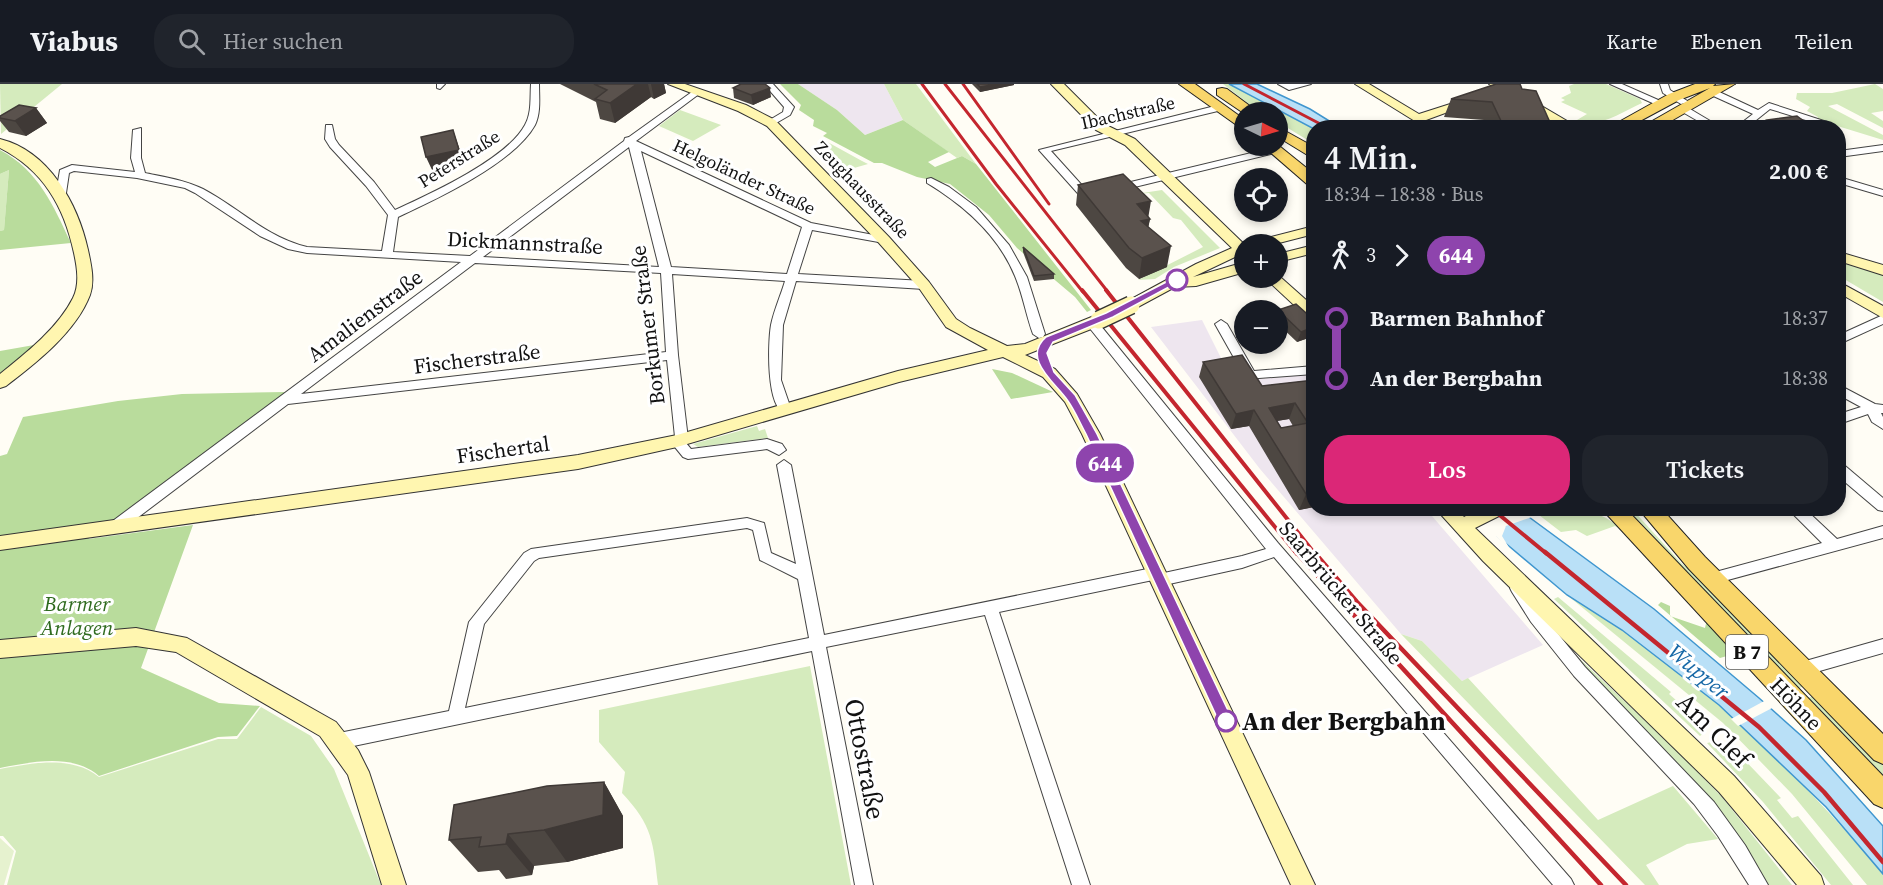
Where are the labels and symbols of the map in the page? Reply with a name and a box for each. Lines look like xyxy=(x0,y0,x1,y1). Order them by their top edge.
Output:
street label: Ibachstraße xyxy=(1078,90,1177,135)
north arrow xyxy=(1234,102,1288,156)
street label: Peterstraße xyxy=(413,124,504,194)
street label: Helgoländer Straße xyxy=(669,133,820,221)
street label: Zeughausstraße xyxy=(809,135,915,244)
street label: Dickmannstraße xyxy=(446,224,604,261)
street label: Borkumer Straße xyxy=(623,244,672,406)
street label: Amalienstraße xyxy=(301,263,429,369)
unlabelled marker xyxy=(1166,269,1188,291)
street label: Fischerstraße xyxy=(412,336,542,381)
street label: Fischertal xyxy=(455,429,551,470)
line badge: 644 xyxy=(1070,444,1140,482)
street label: Saarbrücker Straße xyxy=(1273,515,1410,671)
park label: Barmer Anlagen xyxy=(40,589,113,642)
road number: B 7 xyxy=(1726,635,1768,669)
water label: Wupper xyxy=(1662,636,1737,706)
street label: Höhne xyxy=(1764,671,1829,737)
street label: Am Clef xyxy=(1668,684,1762,778)
street label: Ottostraße xyxy=(836,696,894,822)
place label: An der Bergbahn xyxy=(1242,703,1446,739)
marker: An der Bergbahn xyxy=(1215,710,1237,732)

